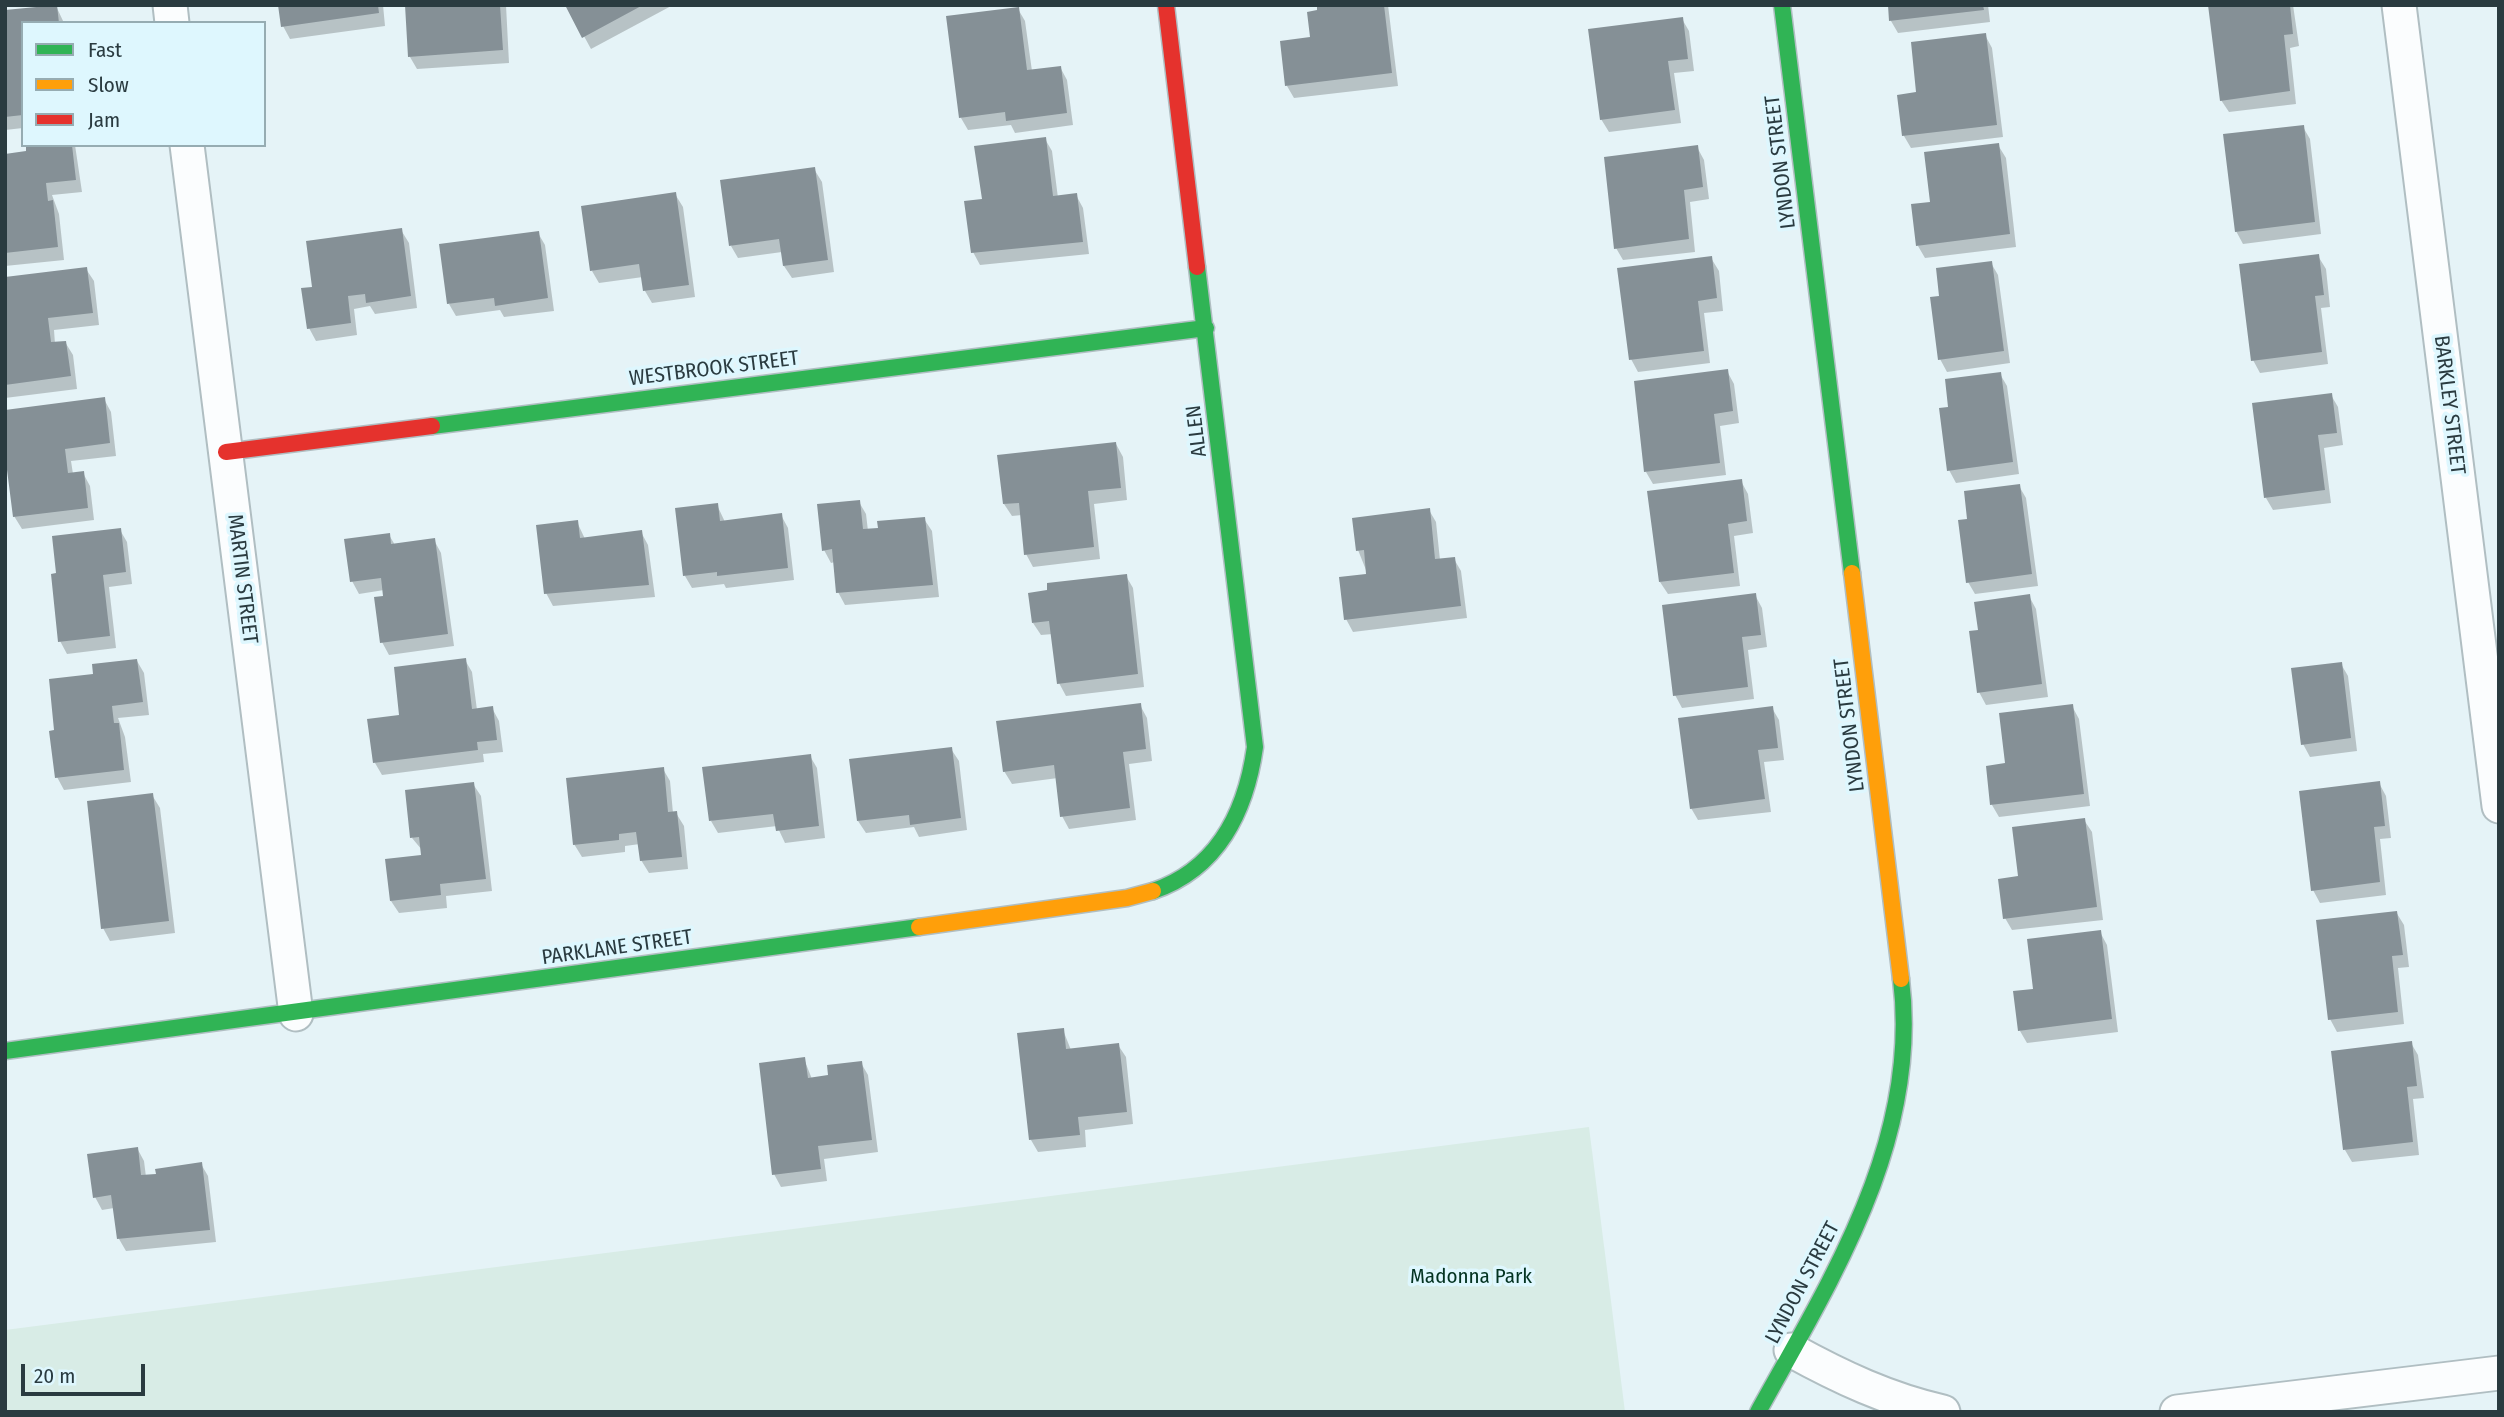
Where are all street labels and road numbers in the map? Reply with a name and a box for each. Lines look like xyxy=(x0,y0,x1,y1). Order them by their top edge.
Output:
street label: LYNDON STREET xyxy=(1760,94,1802,230)
street label: BARKLEY STREET xyxy=(2428,334,2470,476)
street label: WESTBROOK STREET xyxy=(628,346,800,392)
street label: ALLEN xyxy=(1181,404,1213,458)
street label: MARTIN STREET xyxy=(222,513,262,645)
street label: LYNDON STREET xyxy=(1829,657,1871,793)
street label: PARKLANE STREET xyxy=(540,925,694,971)
street label: LYNDON STREET xyxy=(1760,1218,1846,1348)

